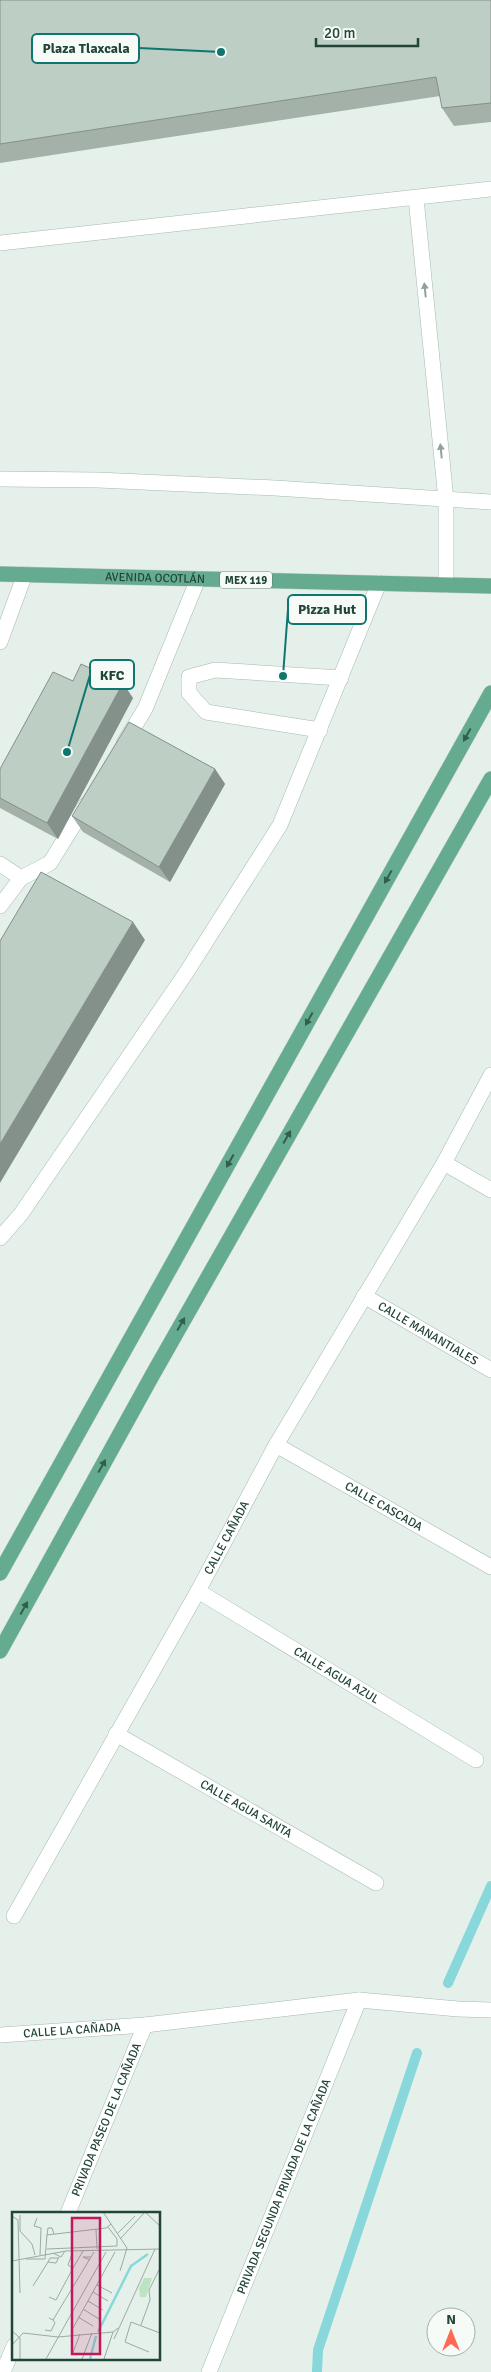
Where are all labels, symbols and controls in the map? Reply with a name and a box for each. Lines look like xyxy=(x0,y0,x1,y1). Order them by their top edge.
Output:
scale bar xyxy=(316,15,418,47)
text: 20 m xyxy=(324,24,355,42)
callout: Plaza Tlaxcala xyxy=(32,34,139,63)
text: Plaza Tlaxcala xyxy=(42,40,130,57)
one-way arrow xyxy=(421,281,429,297)
one-way arrow xyxy=(437,443,445,459)
street label: AVENIDA OCOTLÁN xyxy=(105,569,205,587)
road number: MEX 119 xyxy=(220,572,272,588)
callout: Pizza Hut xyxy=(288,595,366,624)
text: Pizza Hut xyxy=(298,601,357,618)
callout: KFC xyxy=(90,660,134,689)
text: KFC xyxy=(100,667,125,684)
one-way arrow xyxy=(463,729,472,742)
one-way arrow xyxy=(384,871,393,884)
one-way arrow xyxy=(305,1013,314,1026)
one-way arrow xyxy=(283,1131,292,1144)
one-way arrow xyxy=(226,1155,235,1168)
street label: CALLE MANANTIALES xyxy=(375,1298,481,1368)
one-way arrow xyxy=(177,1318,186,1331)
one-way arrow xyxy=(98,1459,106,1474)
street label: CALLE CASCADA xyxy=(342,1478,426,1535)
street label: CALLE CAÑADA xyxy=(201,1498,253,1577)
one-way arrow xyxy=(19,1602,28,1615)
street label: CALLE AGUA AZUL xyxy=(291,1643,382,1707)
street label: CALLE AGUA SANTA xyxy=(197,1776,295,1841)
street label: CALLE LA CAÑADA xyxy=(23,2019,122,2041)
street label: PRIVADA PASEO DE LA CAÑADA xyxy=(68,2040,145,2199)
street label: PRIVADA SEGUNDA PRIVADA DE LA CAÑADA xyxy=(234,2076,334,2296)
inset map xyxy=(12,2212,160,2360)
north arrow xyxy=(426,2307,476,2357)
text: N xyxy=(446,2311,456,2328)

